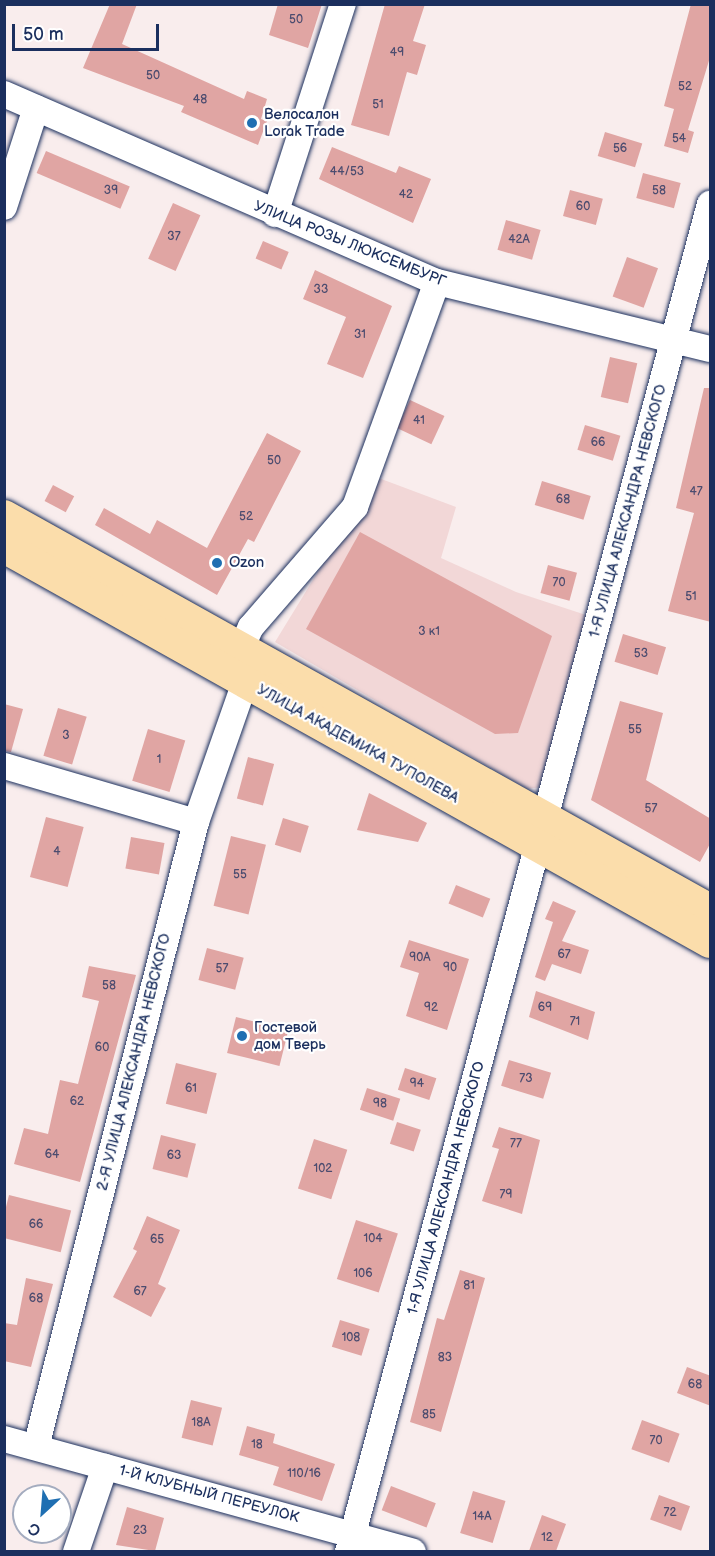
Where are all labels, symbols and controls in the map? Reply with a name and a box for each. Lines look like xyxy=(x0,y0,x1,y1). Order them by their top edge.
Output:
scale bar xyxy=(15,12,162,50)
house number: 50 xyxy=(289,13,303,27)
text: 50 m xyxy=(23,24,64,45)
house number: 49 xyxy=(390,46,404,60)
house number: 50 xyxy=(146,69,160,83)
house number: 52 xyxy=(678,80,692,94)
house number: 48 xyxy=(193,93,207,107)
house number: 51 xyxy=(372,98,384,112)
place label: Велосалон Lorak Trade xyxy=(264,105,345,140)
marker: Велосалон Lorak Trade xyxy=(245,116,259,130)
house number: 54 xyxy=(672,132,686,146)
house number: 56 xyxy=(613,142,627,156)
house number: 44/53 xyxy=(330,165,364,179)
house number: 39 xyxy=(104,184,118,198)
house number: 58 xyxy=(652,184,666,198)
house number: 42 xyxy=(399,188,413,202)
street label: УЛИЦА РОЗЫ ЛЮКСЕМБУРГ xyxy=(251,197,449,291)
house number: 60 xyxy=(576,200,590,214)
house number: 37 xyxy=(167,230,181,244)
house number: 42А xyxy=(508,233,530,247)
house number: 33 xyxy=(314,283,328,297)
house number: 31 xyxy=(354,328,366,342)
street label: 1-Я УЛИЦА АЛЕКСАНДРА НЕВСКОГО xyxy=(585,382,671,640)
house number: 41 xyxy=(413,414,425,428)
house number: 66 xyxy=(591,436,605,450)
house number: 50 xyxy=(267,454,281,468)
house number: 47 xyxy=(689,485,703,499)
house number: 68 xyxy=(556,493,570,507)
house number: 52 xyxy=(239,510,253,524)
place label: Ozon xyxy=(229,554,264,572)
marker: Ozon xyxy=(210,556,224,570)
house number: 70 xyxy=(553,576,565,590)
house number: 51 xyxy=(685,590,697,604)
house number: 3 к1 xyxy=(418,625,440,639)
house number: 53 xyxy=(634,647,648,661)
street label: УЛИЦА АКАДЕМИКА ТУПОЛЕВА xyxy=(254,681,462,807)
house number: 55 xyxy=(628,723,642,737)
house number: 3 xyxy=(62,729,70,743)
house number: 1 xyxy=(157,753,161,767)
house number: 57 xyxy=(645,802,657,816)
house number: 4 xyxy=(53,845,61,859)
house number: 55 xyxy=(233,868,247,882)
street label: 2-Я УЛИЦА АЛЕКСАНДРА НЕВСКОГО xyxy=(93,932,175,1192)
house number: 67 xyxy=(557,948,571,962)
house number: 90А xyxy=(409,951,431,965)
house number: 90 xyxy=(443,961,457,975)
house number: 57 xyxy=(216,962,228,976)
house number: 58 xyxy=(102,979,116,993)
house number: 92 xyxy=(424,1001,438,1015)
house number: 69 xyxy=(538,1001,552,1015)
house number: 71 xyxy=(570,1015,580,1029)
place label: Гостевой дом Тверь xyxy=(254,1018,326,1053)
marker: Гостевой дом Тверь xyxy=(235,1029,249,1043)
house number: 60 xyxy=(95,1041,109,1055)
street label: 1-Я УЛИЦА АЛЕКСАНДРА НЕВСКОГО xyxy=(403,1059,489,1317)
house number: 73 xyxy=(519,1072,533,1086)
house number: 94 xyxy=(410,1077,424,1091)
house number: 61 xyxy=(185,1082,197,1096)
house number: 62 xyxy=(70,1095,84,1109)
house number: 98 xyxy=(373,1097,387,1111)
house number: 77 xyxy=(510,1137,522,1151)
house number: 64 xyxy=(45,1148,59,1162)
house number: 63 xyxy=(167,1149,181,1163)
house number: 102 xyxy=(314,1162,332,1176)
house number: 79 xyxy=(500,1188,512,1202)
house number: 66 xyxy=(29,1218,43,1232)
house number: 104 xyxy=(363,1232,383,1246)
house number: 65 xyxy=(150,1233,164,1247)
house number: 106 xyxy=(353,1267,373,1281)
house number: 81 xyxy=(463,1279,475,1293)
house number: 67 xyxy=(133,1285,147,1299)
house number: 68 xyxy=(29,1292,43,1306)
house number: 108 xyxy=(342,1331,360,1345)
house number: 83 xyxy=(438,1351,452,1365)
house number: 68 xyxy=(688,1378,702,1392)
house number: 85 xyxy=(422,1408,436,1422)
house number: 18А xyxy=(192,1416,210,1430)
house number: 70 xyxy=(650,1434,662,1448)
house number: 18 xyxy=(251,1438,263,1452)
street label: 1-Й КЛУБНЫЙ ПЕРЕУЛОК xyxy=(117,1461,301,1527)
house number: 110/16 xyxy=(287,1467,321,1481)
north arrow xyxy=(12,1484,72,1544)
house number: 72 xyxy=(664,1506,676,1520)
house number: 14А xyxy=(472,1510,492,1524)
text: С xyxy=(26,1518,44,1540)
house number: 23 xyxy=(133,1524,147,1538)
house number: 12 xyxy=(541,1531,553,1545)

